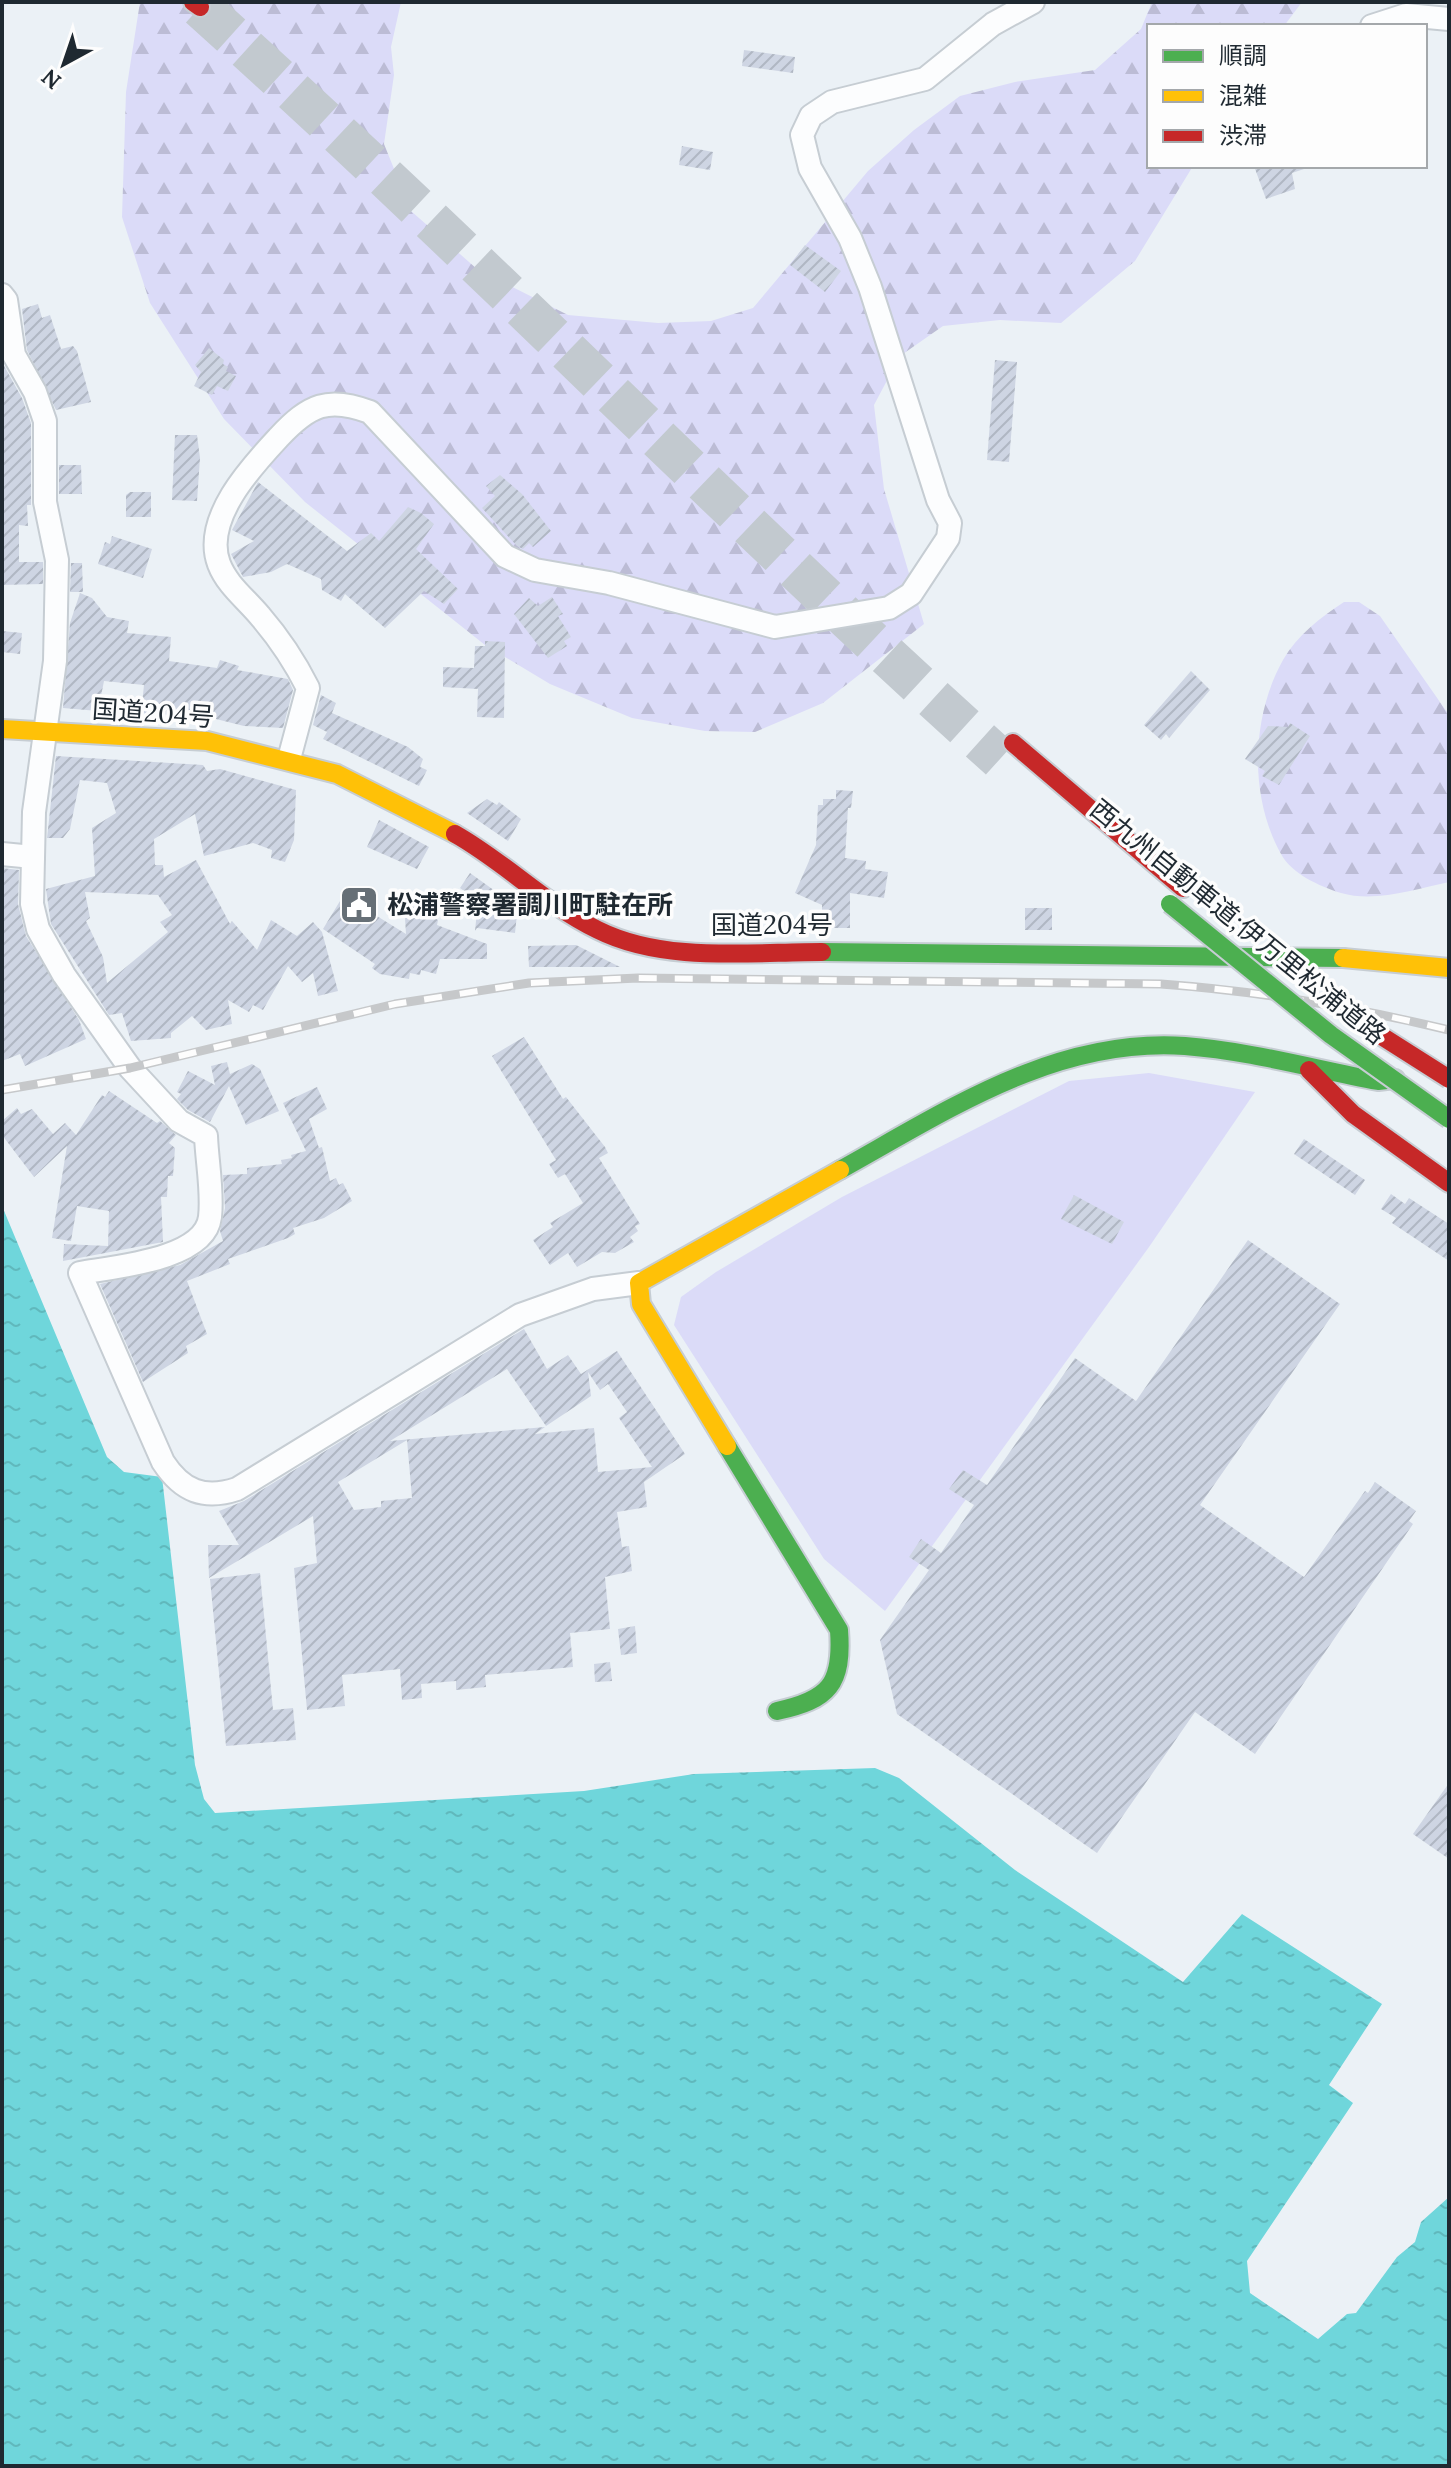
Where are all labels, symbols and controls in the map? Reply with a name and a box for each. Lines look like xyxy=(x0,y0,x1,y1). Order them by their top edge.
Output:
north arrow xyxy=(24,24,104,104)
legend xyxy=(1147,24,1427,168)
text: 順調 xyxy=(1219,40,1267,71)
text: N xyxy=(36,63,67,96)
text: 混雑 xyxy=(1219,80,1267,111)
text: 渋滞 xyxy=(1219,120,1267,151)
street label: 国道204号 xyxy=(91,692,215,733)
street label: 西九州自動車道;伊万里松浦道路 xyxy=(1084,792,1393,1051)
public building icon: 松浦警察署調川町駐在所 xyxy=(338,884,380,926)
place label: 松浦警察署調川町駐在所 xyxy=(387,888,673,921)
street label: 国道204号 xyxy=(711,908,833,941)

